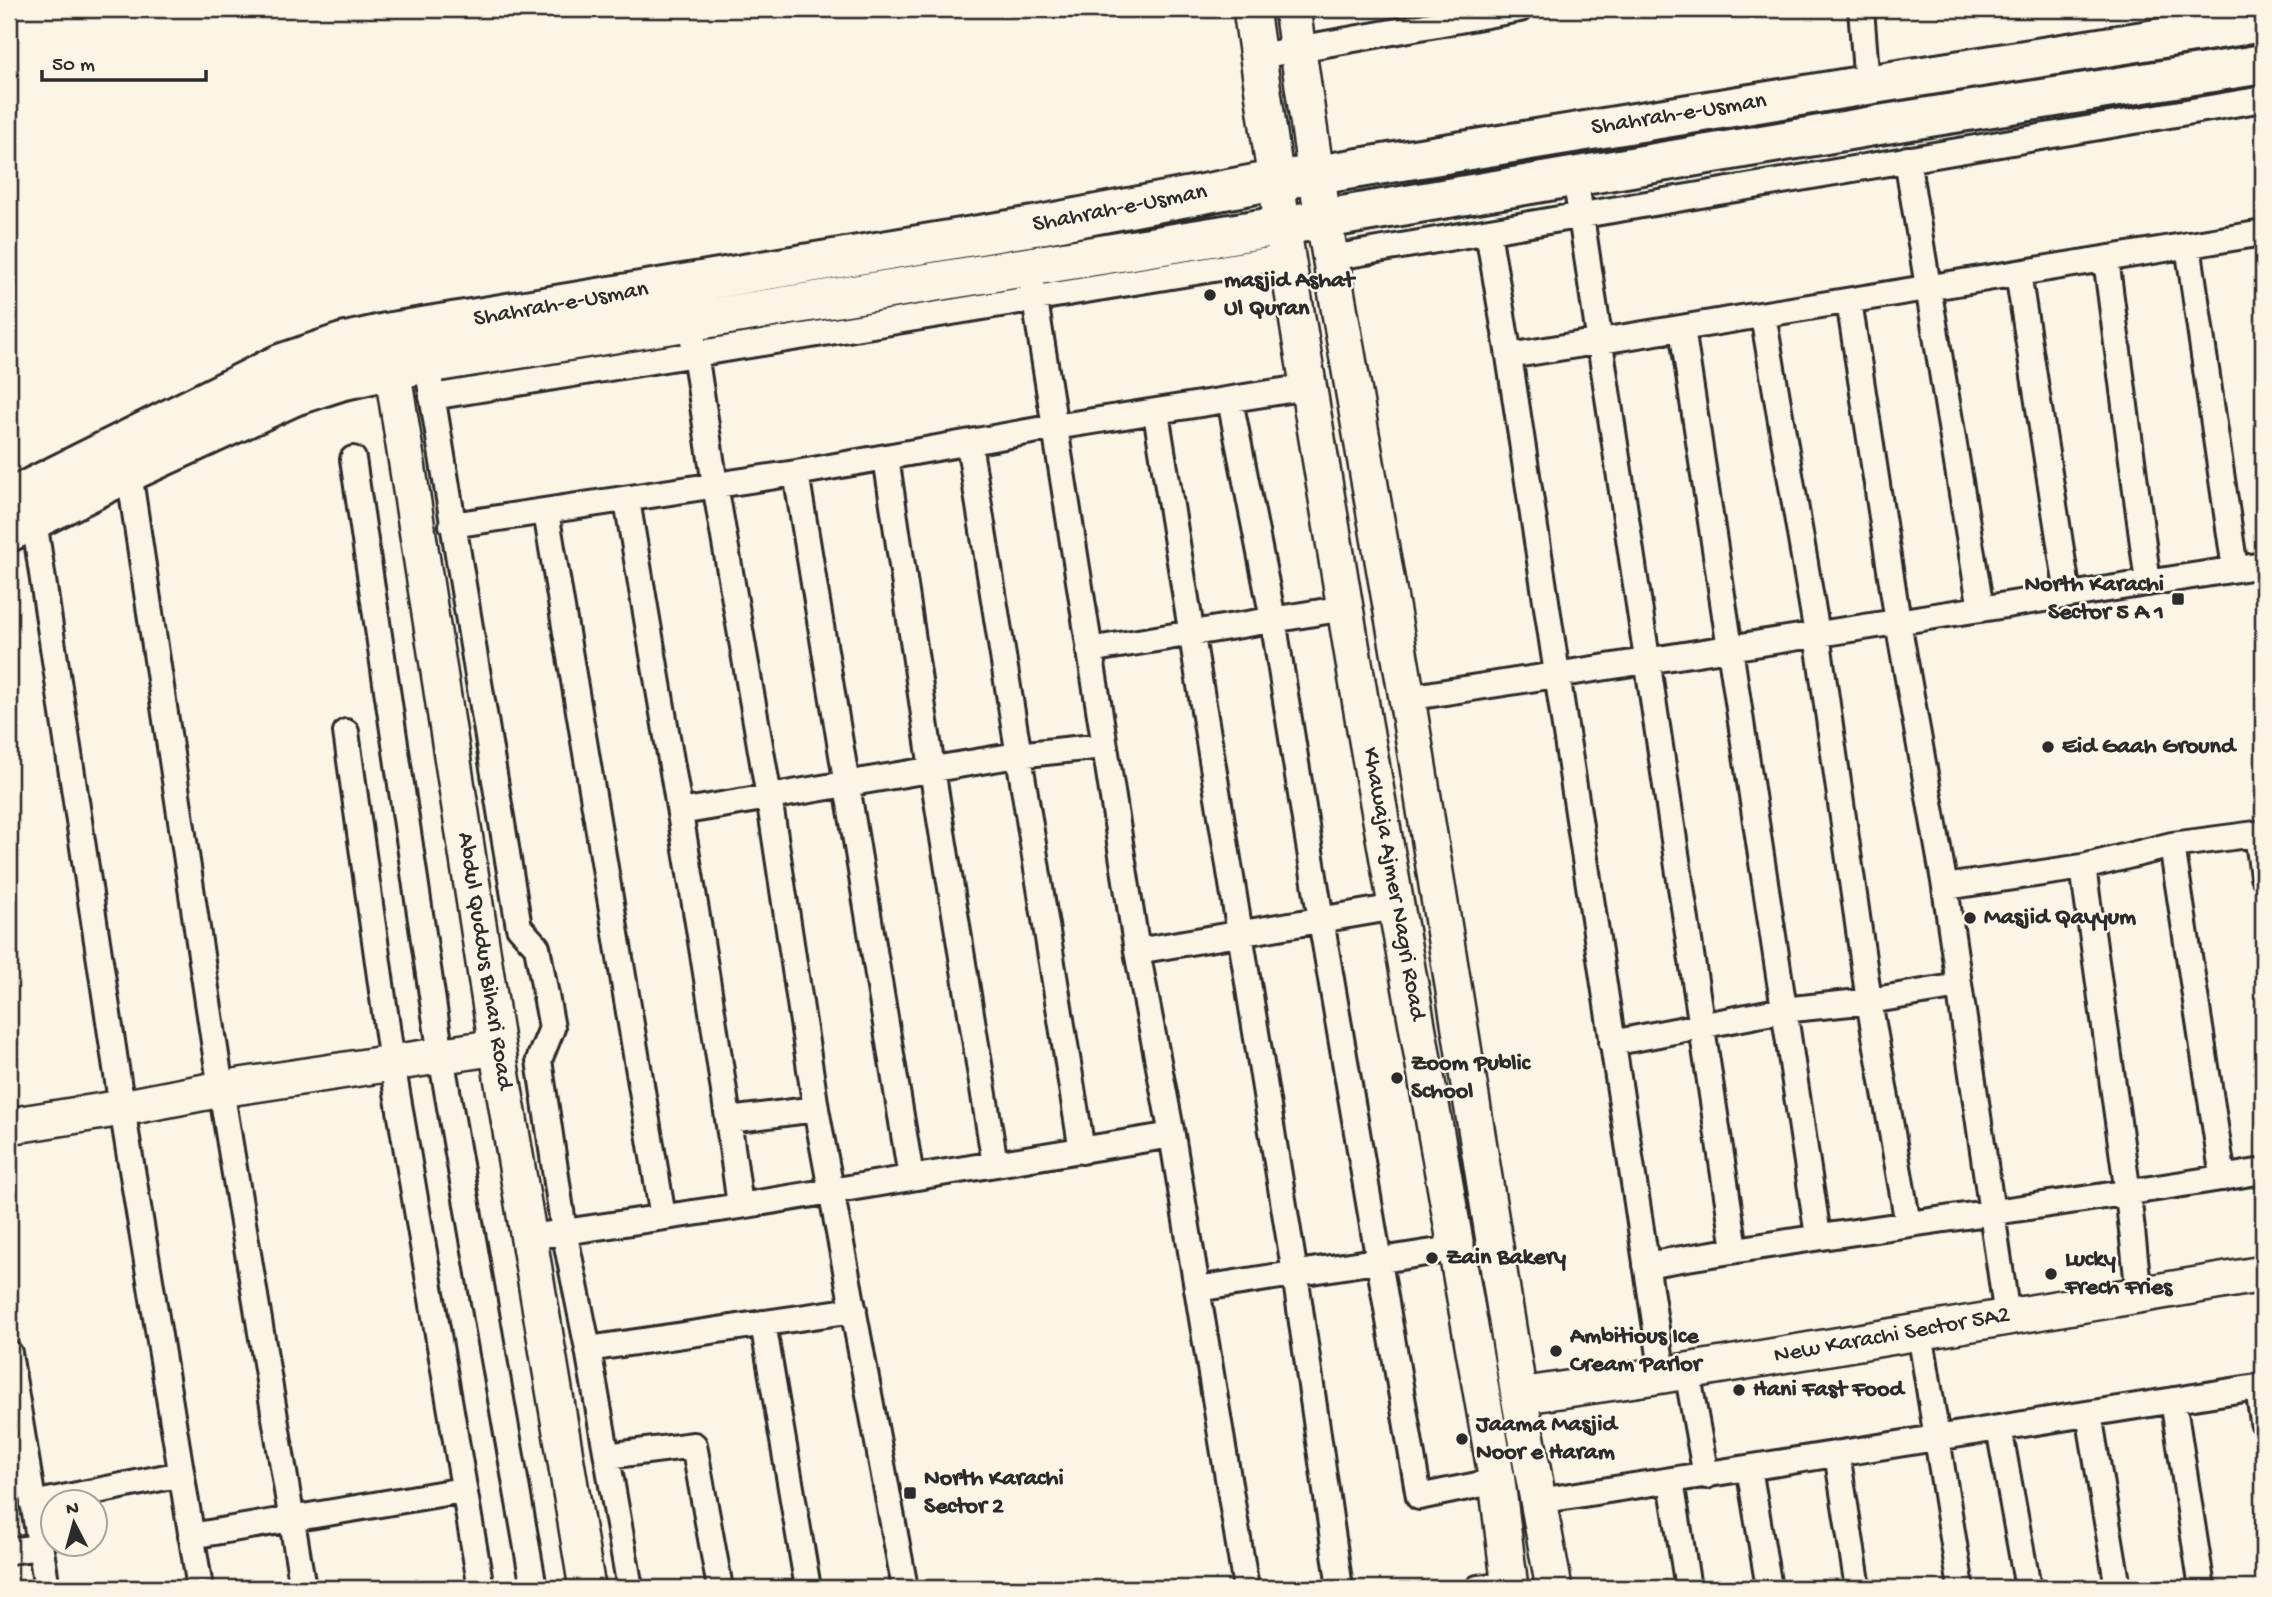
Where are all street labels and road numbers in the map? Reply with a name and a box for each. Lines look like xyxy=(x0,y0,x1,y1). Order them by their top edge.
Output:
street label: Shahrah-e-Usman xyxy=(1589,87,1769,143)
street label: Shahrah-e-Usman xyxy=(1030,178,1210,240)
street label: Shahrah-e-Usman xyxy=(471,275,651,335)
street label: Khawaja Ajmer Nagri Road xyxy=(1355,745,1432,1025)
street label: Abdul Quddus Bihari Road xyxy=(449,830,519,1094)
street label: New Karachi Sector 5A2 xyxy=(1772,1301,2013,1371)

